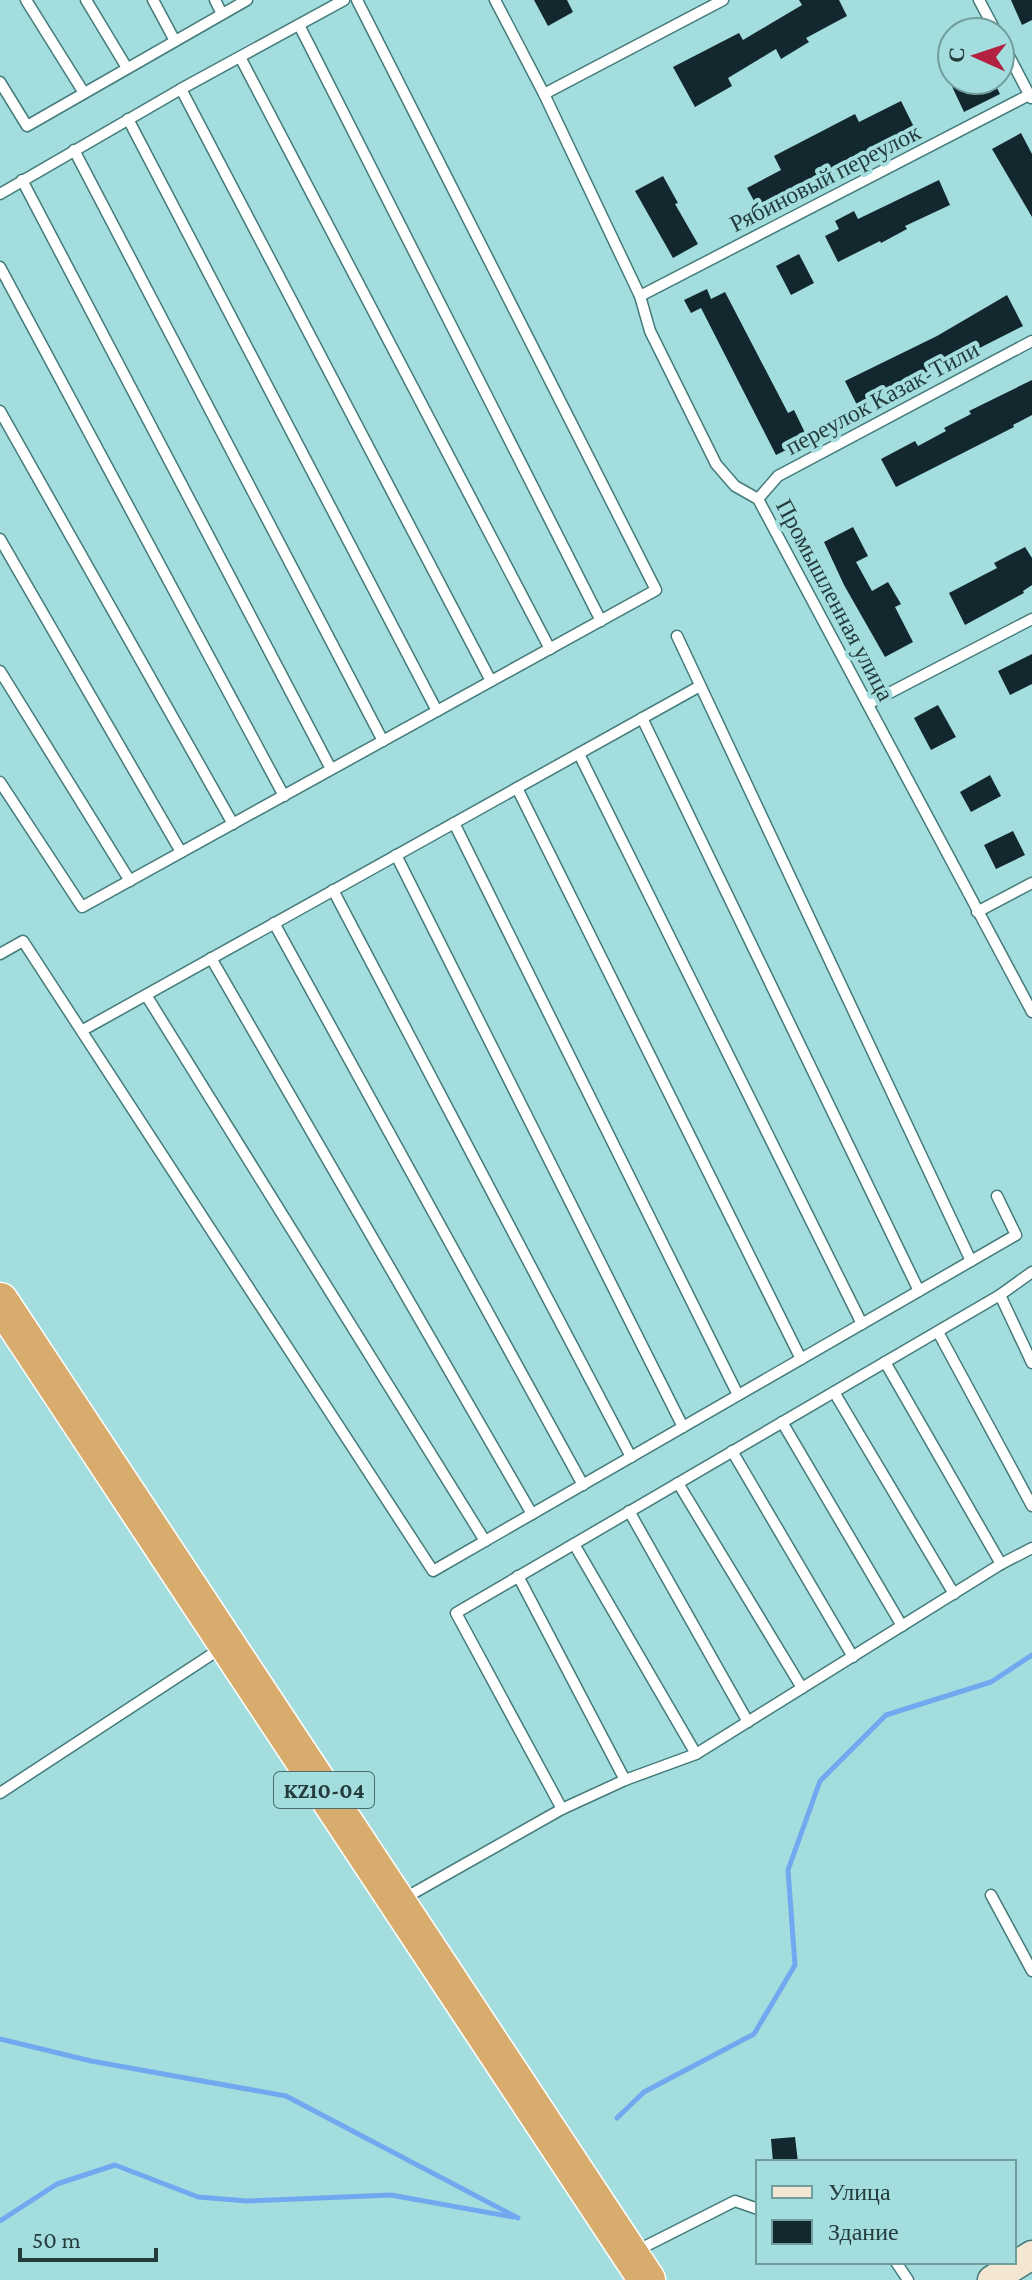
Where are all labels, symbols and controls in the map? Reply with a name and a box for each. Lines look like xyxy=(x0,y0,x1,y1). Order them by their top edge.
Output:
north arrow xyxy=(936,16,1016,96)
text: С xyxy=(944,46,969,64)
street label: Рябиновый переулок xyxy=(725,118,925,237)
street label: переулок Казак-Тили xyxy=(780,335,983,460)
street label: Промышленная улица xyxy=(771,494,900,705)
road number: KZ10-04 xyxy=(274,1772,374,1808)
legend xyxy=(756,2160,1016,2264)
text: Улица xyxy=(828,2178,891,2205)
scale bar xyxy=(20,2212,156,2262)
text: Здание xyxy=(828,2218,899,2245)
text: 50 m xyxy=(32,2226,81,2253)

